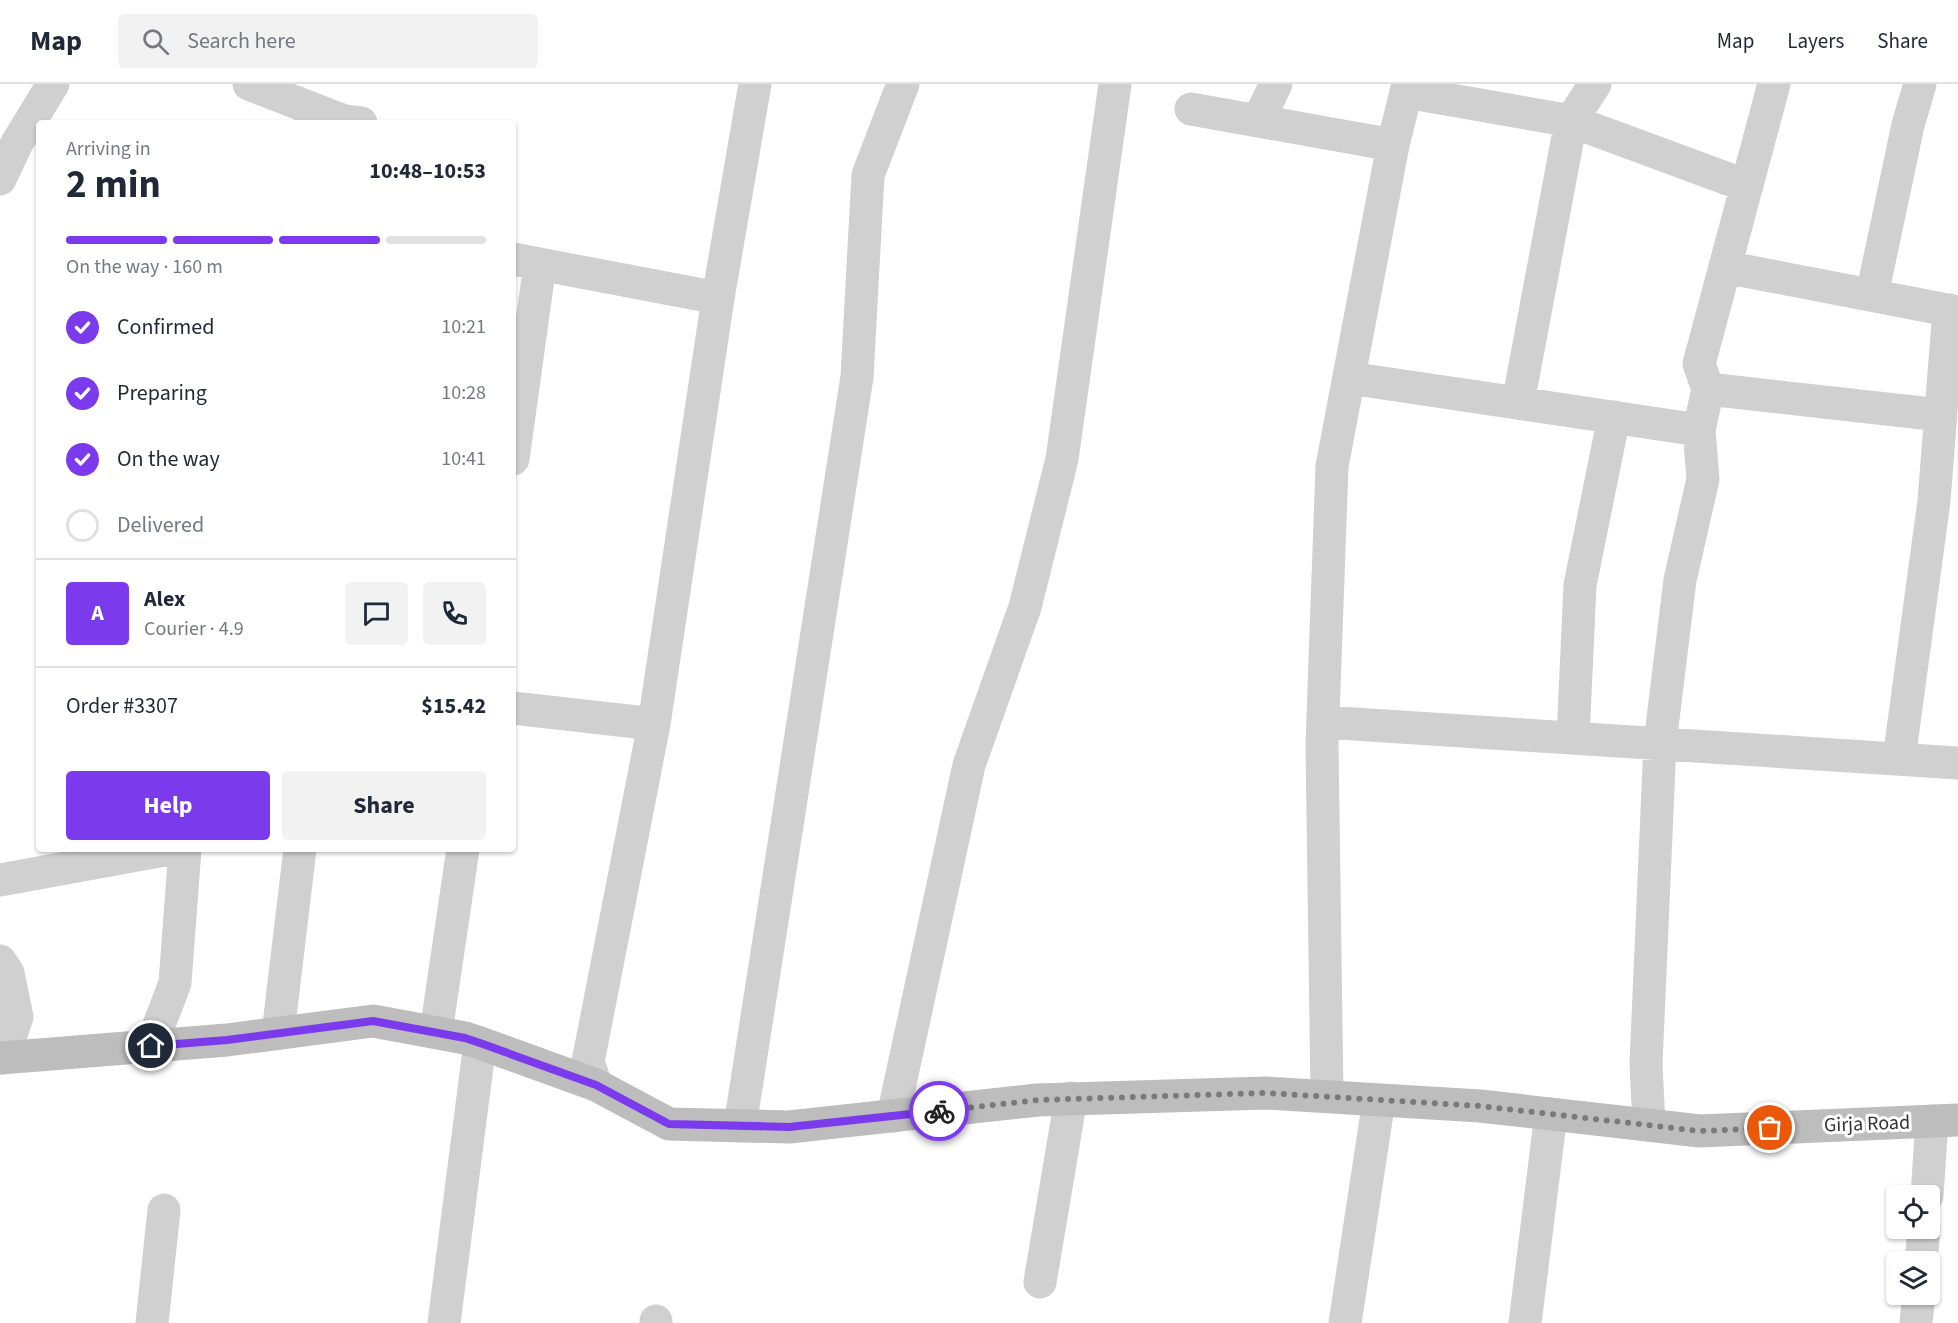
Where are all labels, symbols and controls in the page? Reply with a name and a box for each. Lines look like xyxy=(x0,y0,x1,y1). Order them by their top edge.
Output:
search box xyxy=(118,14,538,68)
text: Map xyxy=(30,21,82,61)
icon: search xyxy=(139,25,172,58)
text: Search here xyxy=(187,25,296,57)
text: Map xyxy=(1717,26,1754,56)
text: Layers xyxy=(1787,26,1844,56)
text: Share xyxy=(1877,26,1928,56)
text: Arriving in xyxy=(66,135,151,163)
text: 10:48–10:53 xyxy=(369,155,486,187)
text: 2 min xyxy=(66,157,161,213)
text: On the way · 160 m xyxy=(66,253,223,281)
icon: check xyxy=(66,311,99,344)
text: Confirmed xyxy=(117,311,214,343)
text: 10:21 xyxy=(441,313,486,341)
icon: check xyxy=(66,377,99,410)
text: Preparing xyxy=(117,377,207,409)
text: 10:28 xyxy=(441,379,486,407)
icon: check xyxy=(66,443,99,476)
text: On the way xyxy=(117,443,220,475)
text: 10:41 xyxy=(441,445,486,473)
text: Delivered xyxy=(117,509,204,541)
button: chat xyxy=(345,582,408,645)
button: phone xyxy=(423,582,486,645)
text: Alex xyxy=(144,583,185,615)
text: A xyxy=(91,597,104,629)
text: Courier · 4.9 xyxy=(144,615,244,643)
text: Order #3307 xyxy=(66,690,178,722)
text: $15.42 xyxy=(421,690,486,722)
button: Help xyxy=(66,771,270,840)
button: Share xyxy=(282,771,486,840)
pin xyxy=(125,1020,176,1071)
icon: home xyxy=(134,1029,167,1062)
courier xyxy=(909,1081,969,1141)
icon: bike xyxy=(923,1095,956,1128)
pin xyxy=(1744,1102,1795,1153)
street label: Girja Road xyxy=(1823,1109,1911,1139)
icon: bag xyxy=(1753,1111,1786,1144)
map controls xyxy=(1886,1185,1940,1305)
button: locate xyxy=(1886,1185,1940,1239)
button: layers xyxy=(1886,1251,1940,1305)

